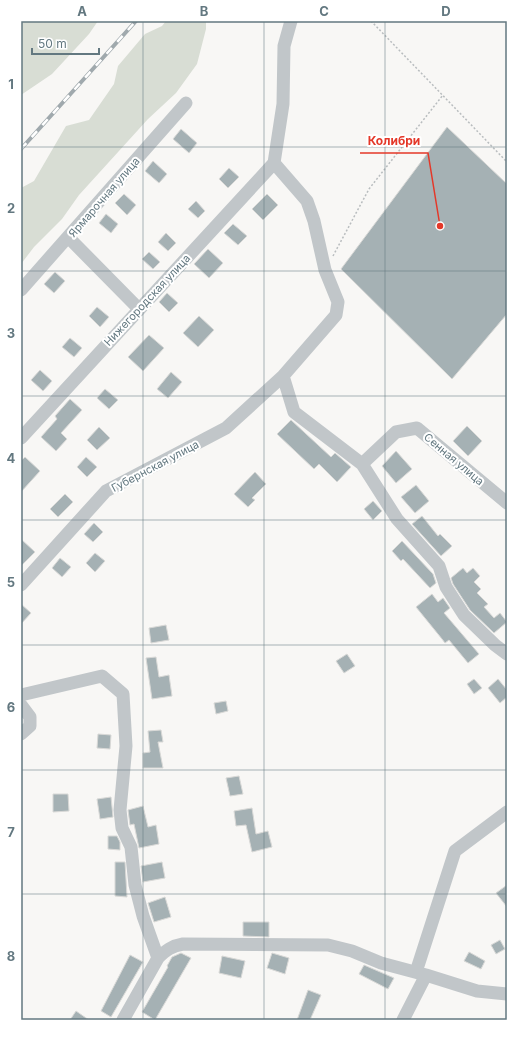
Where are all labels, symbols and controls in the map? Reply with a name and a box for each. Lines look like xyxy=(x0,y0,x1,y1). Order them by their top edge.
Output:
text: A xyxy=(77,3,87,19)
text: B xyxy=(200,3,209,19)
text: C xyxy=(319,3,329,19)
text: D xyxy=(441,3,451,19)
scale bar xyxy=(32,30,99,56)
text: 50 m xyxy=(38,36,67,51)
text: 1 xyxy=(8,76,14,92)
callout: Колибри xyxy=(360,129,428,153)
text: Колибри xyxy=(368,133,420,148)
street label: Ярмарочная улица xyxy=(65,154,143,240)
text: 2 xyxy=(7,200,15,216)
street label: Нижегородская улица xyxy=(101,251,193,349)
text: 3 xyxy=(7,325,15,341)
street label: Сенная улица xyxy=(421,430,487,488)
street label: Губернская улица xyxy=(109,437,201,495)
text: 4 xyxy=(7,450,16,466)
text: 5 xyxy=(7,574,15,590)
text: 6 xyxy=(7,699,15,715)
text: 7 xyxy=(7,824,15,840)
text: 8 xyxy=(7,948,15,964)

